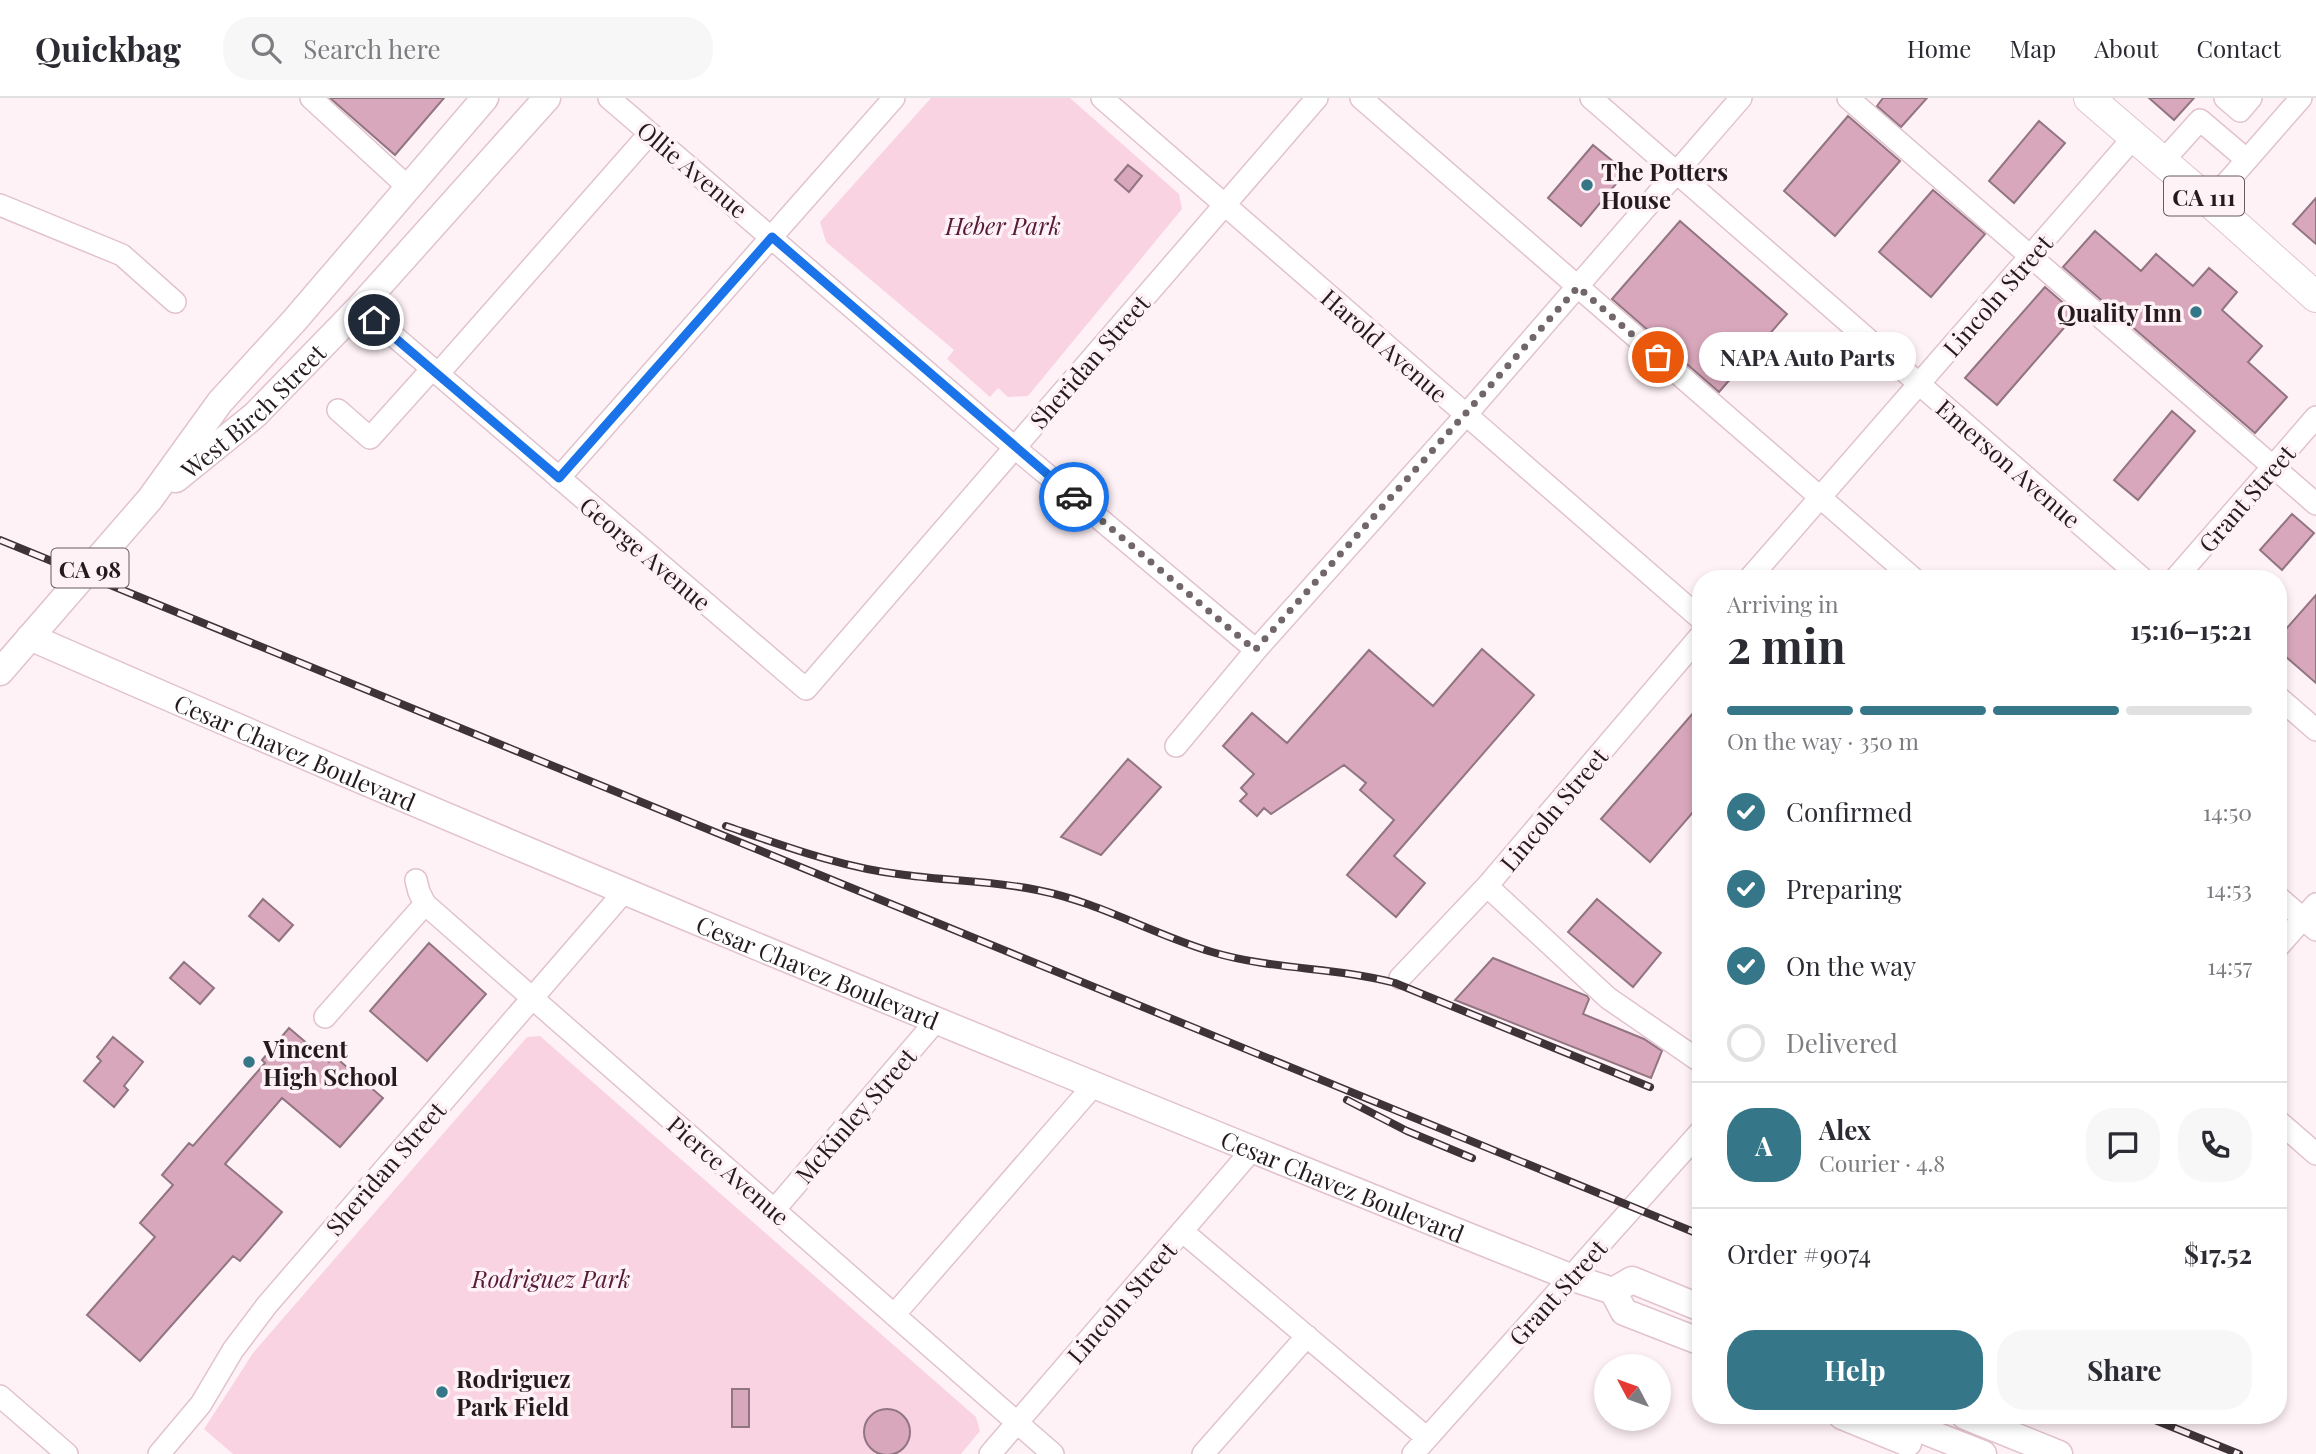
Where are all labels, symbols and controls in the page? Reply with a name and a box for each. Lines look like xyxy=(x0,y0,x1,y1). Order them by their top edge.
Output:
search box xyxy=(223,17,713,80)
text: Quickbag xyxy=(35,26,181,70)
icon: search xyxy=(247,29,285,67)
text: Search here xyxy=(303,31,441,66)
text: Home xyxy=(1907,32,1971,64)
text: Map xyxy=(2009,32,2056,64)
text: About xyxy=(2094,32,2158,64)
text: Contact xyxy=(2196,32,2281,64)
street label: Ollie Avenue xyxy=(631,113,755,225)
place label: The Potters House xyxy=(1601,155,1728,215)
road number: CA 111 xyxy=(2164,176,2244,216)
marker: The Potters House xyxy=(1579,177,1595,193)
park label: Heber Park xyxy=(944,209,1061,241)
street label: Lincoln Street xyxy=(1935,227,2059,363)
street label: Harold Avenue xyxy=(1315,281,1455,409)
street label: Sheridan Street xyxy=(1022,287,1156,435)
pin xyxy=(344,290,404,350)
place label: Quality Inn xyxy=(2057,296,2182,328)
icon: home xyxy=(355,301,393,339)
marker: Quality Inn xyxy=(2188,304,2204,320)
pin xyxy=(1628,327,1688,387)
callout: NAPA Auto Parts xyxy=(1700,332,1917,382)
street label: West Birch Street xyxy=(173,336,332,486)
icon: bag xyxy=(1639,338,1677,376)
text: NAPA Auto Parts xyxy=(1720,341,1895,372)
street label: Emerson Avenue xyxy=(1930,391,2088,535)
street label: Grant Street xyxy=(2191,437,2302,558)
courier xyxy=(1039,462,1109,532)
icon: car xyxy=(1055,478,1093,516)
street label: George Avenue xyxy=(574,489,718,617)
road number: CA 98 xyxy=(52,548,128,588)
text: Arriving in xyxy=(1727,588,1839,619)
text: 15:16–15:21 xyxy=(2130,612,2252,647)
text: 2 min xyxy=(1727,614,1846,676)
street label: Cesar Chavez Boulevard xyxy=(170,686,421,818)
text: On the way · 350 m xyxy=(1727,725,1919,756)
street label: Lincoln Street xyxy=(1492,740,1614,877)
icon: check xyxy=(1727,793,1765,831)
text: Confirmed xyxy=(1786,794,1913,829)
text: 14:50 xyxy=(2203,796,2252,827)
icon: check xyxy=(1727,870,1765,908)
text: Preparing xyxy=(1786,871,1902,906)
text: 14:53 xyxy=(2206,873,2252,904)
street label: Cesar Chavez Boulevard xyxy=(692,907,944,1036)
icon: check xyxy=(1727,947,1765,985)
text: On the way xyxy=(1786,948,1916,983)
text: 14:57 xyxy=(2207,950,2252,981)
text: Delivered xyxy=(1786,1025,1898,1060)
place label: Vincent High School xyxy=(262,1032,399,1092)
street label: McKinley Street xyxy=(787,1040,923,1190)
marker: Vincent High School xyxy=(241,1054,257,1070)
street label: Sheridan Street xyxy=(318,1094,452,1242)
street label: Pierce Avenue xyxy=(661,1108,797,1232)
button: chat xyxy=(2086,1108,2160,1182)
button: phone xyxy=(2178,1108,2252,1182)
text: Alex xyxy=(1819,1112,1871,1147)
street label: Cesar Chavez Boulevard xyxy=(1216,1123,1469,1249)
text: A xyxy=(1755,1128,1773,1163)
text: Courier · 4.8 xyxy=(1819,1147,1945,1178)
street label: Grant Street xyxy=(1501,1232,1613,1352)
street label: Lincoln Street xyxy=(1059,1234,1183,1370)
text: Order #9074 xyxy=(1727,1236,1871,1271)
text: $17.52 xyxy=(2184,1236,2252,1271)
park label: Rodriguez Park xyxy=(471,1262,630,1294)
button: Help xyxy=(1727,1330,1983,1410)
button: Share xyxy=(1997,1330,2252,1410)
north arrow xyxy=(1594,1354,1671,1432)
map controls xyxy=(1594,1354,1671,1431)
place label: Rodriguez Park Field xyxy=(456,1362,571,1422)
marker: Rodriguez Park Field xyxy=(434,1384,450,1400)

